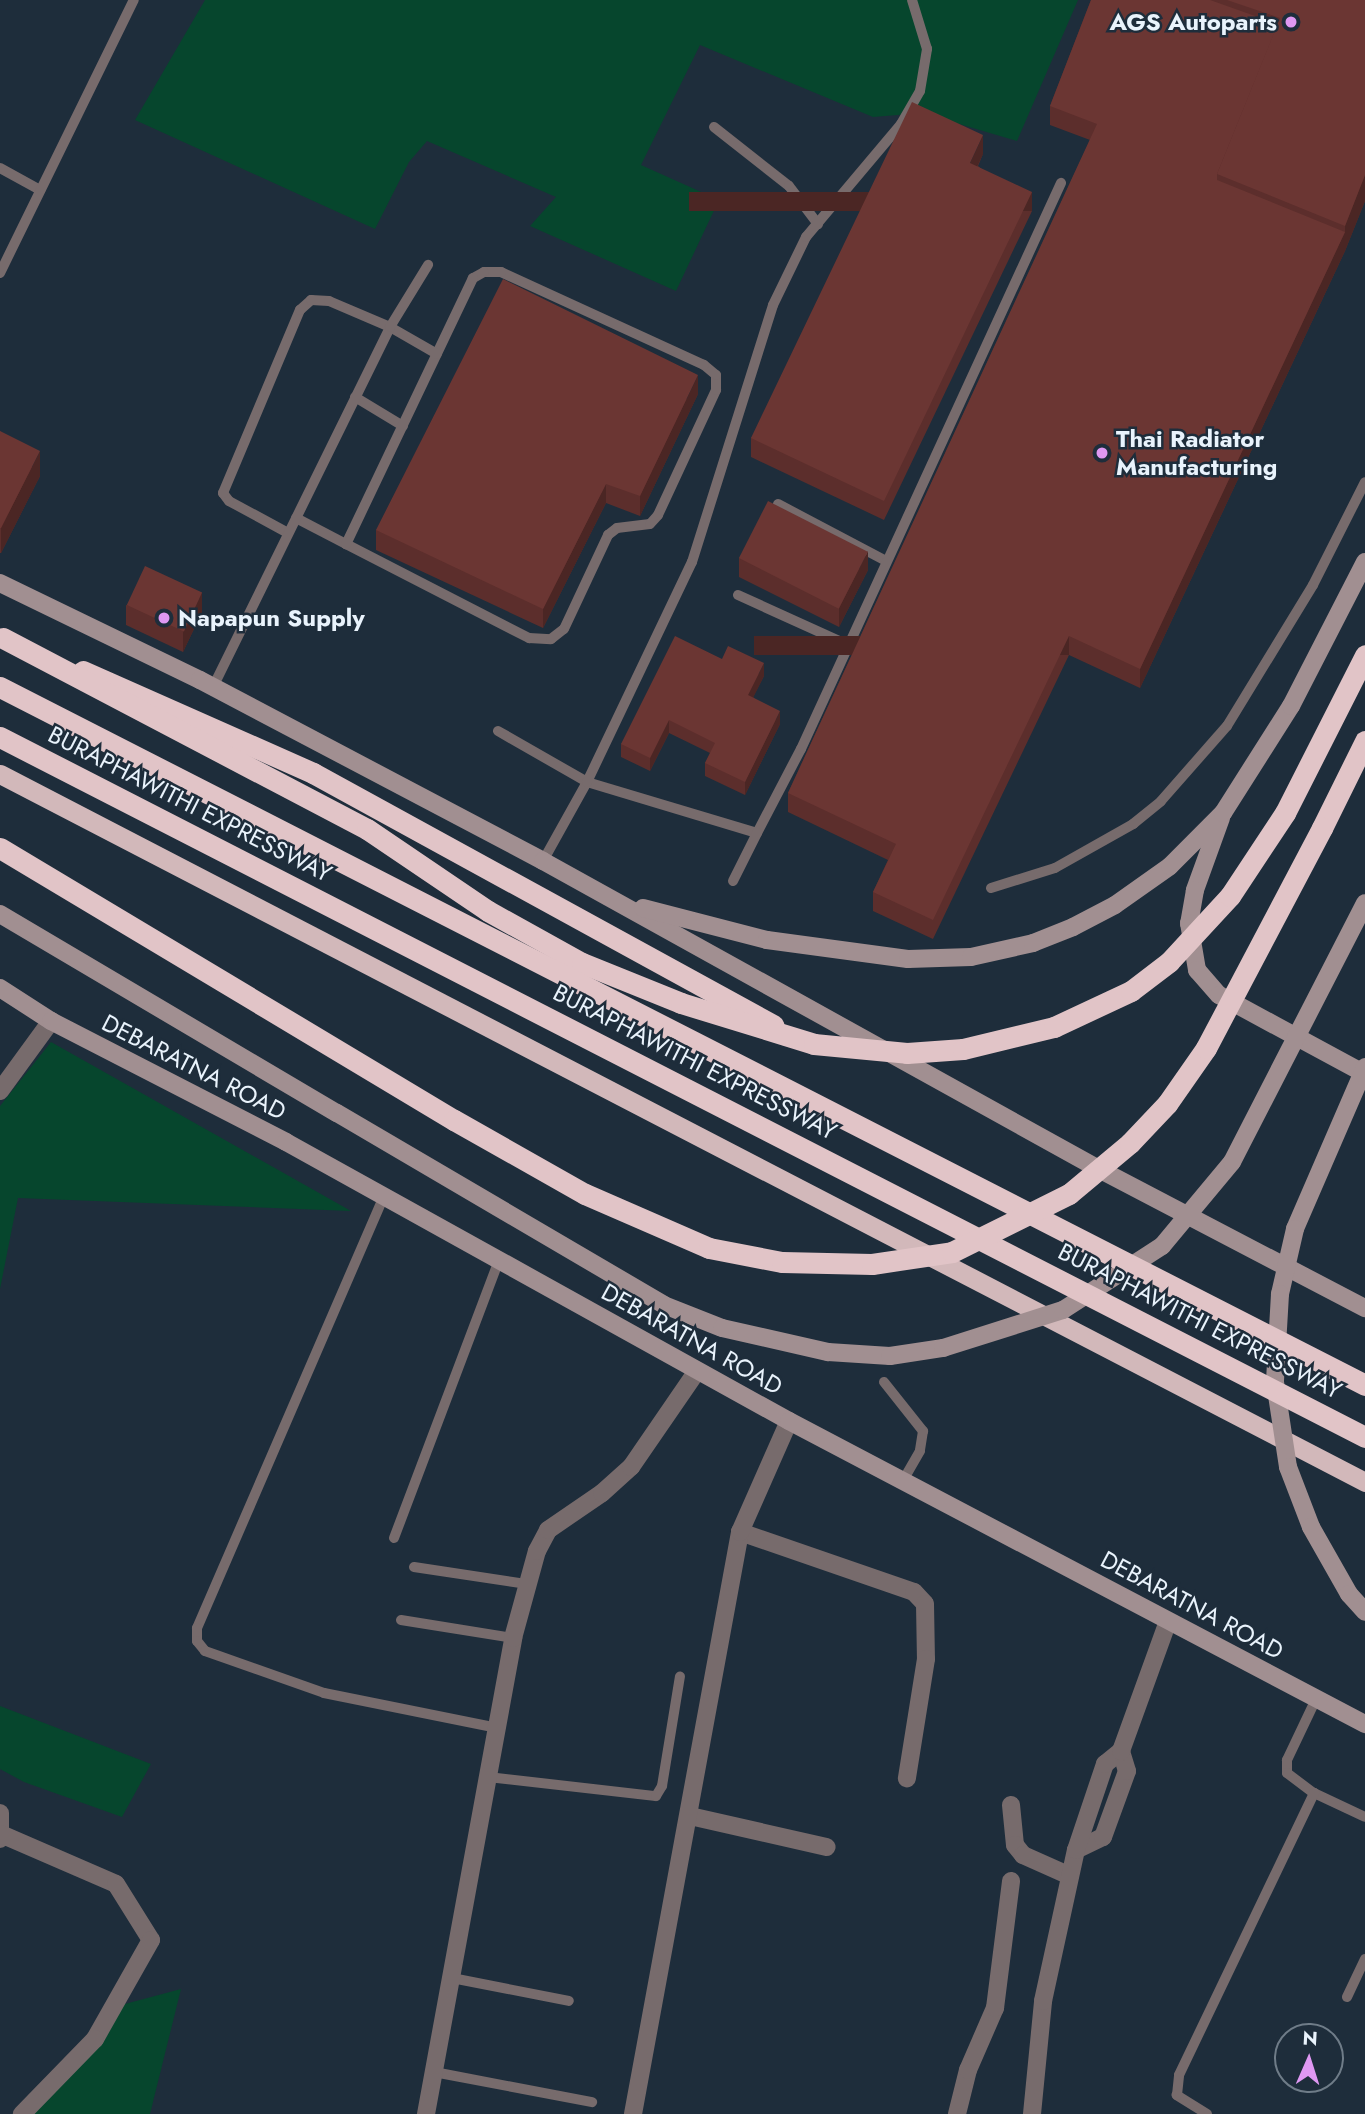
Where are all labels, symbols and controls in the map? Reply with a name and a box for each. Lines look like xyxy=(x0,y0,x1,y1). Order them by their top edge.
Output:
place label: AGS Autoparts xyxy=(1109,8,1277,36)
marker: AGS Autoparts xyxy=(1283,14,1299,30)
place label: Thai Radiator Manufacturing xyxy=(1116,425,1277,481)
marker: Thai Radiator Manufacturing xyxy=(1094,445,1110,461)
place label: Napapun Supply xyxy=(178,604,365,632)
marker: Napapun Supply xyxy=(156,610,172,626)
street label: BURAPHAWITHI EXPRESSWAY xyxy=(44,720,336,888)
street label: BURAPHAWITHI EXPRESSWAY xyxy=(549,978,841,1146)
street label: DEBARATNA ROAD xyxy=(97,1008,291,1126)
street label: BURAPHAWITHI EXPRESSWAY xyxy=(1054,1237,1346,1405)
street label: DEBARATNA ROAD xyxy=(596,1277,788,1401)
street label: DEBARATNA ROAD xyxy=(1096,1545,1288,1665)
north arrow xyxy=(1274,2023,1344,2093)
text: N xyxy=(1302,2025,1318,2052)

